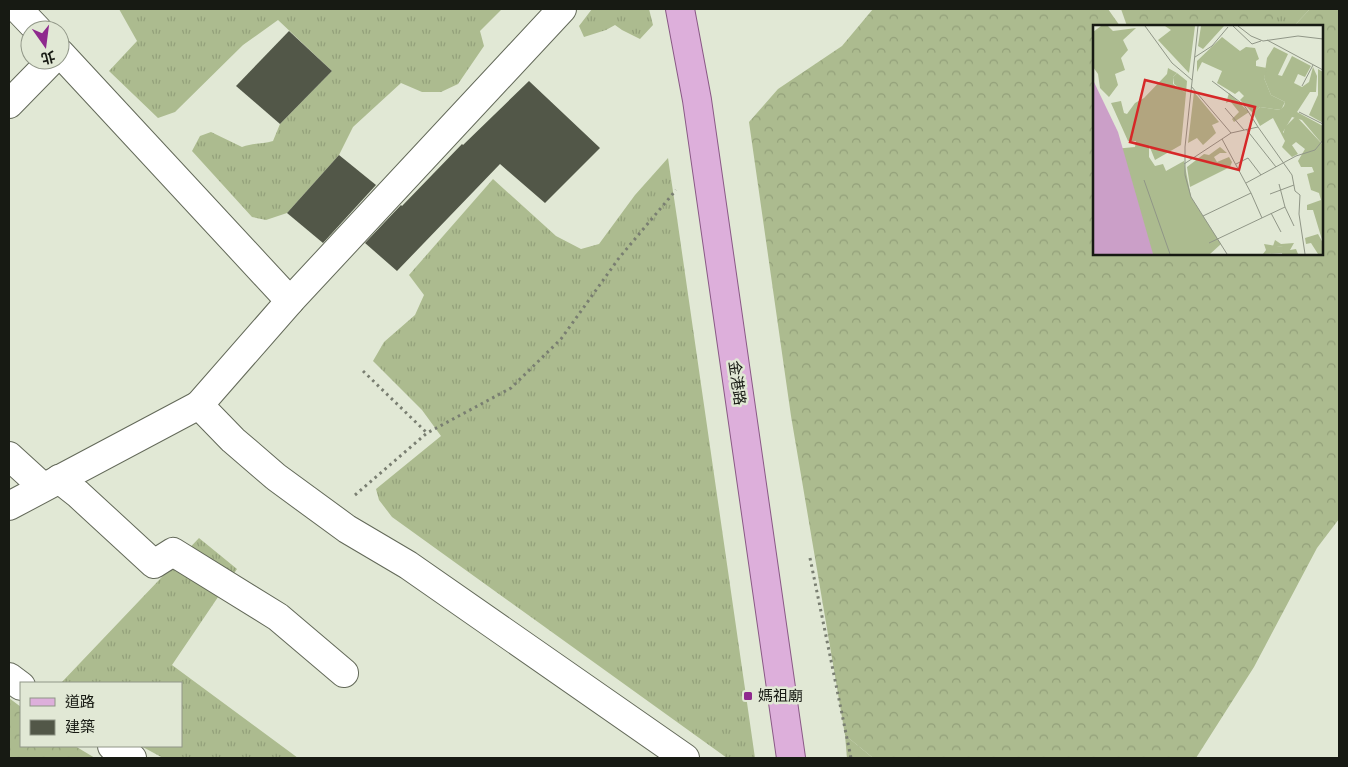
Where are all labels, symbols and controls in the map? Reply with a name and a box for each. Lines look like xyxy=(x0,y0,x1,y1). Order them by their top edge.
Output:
north arrow xyxy=(20,20,70,70)
inset map xyxy=(1093,25,1323,255)
text: 北 xyxy=(39,47,57,68)
street label: 金港路 xyxy=(724,359,751,407)
legend xyxy=(20,682,182,747)
place label: 媽祖廟 xyxy=(758,685,803,706)
marker: 媽祖廟 xyxy=(742,690,754,702)
text: 道路 xyxy=(65,691,95,712)
text: 建築 xyxy=(65,716,95,737)

